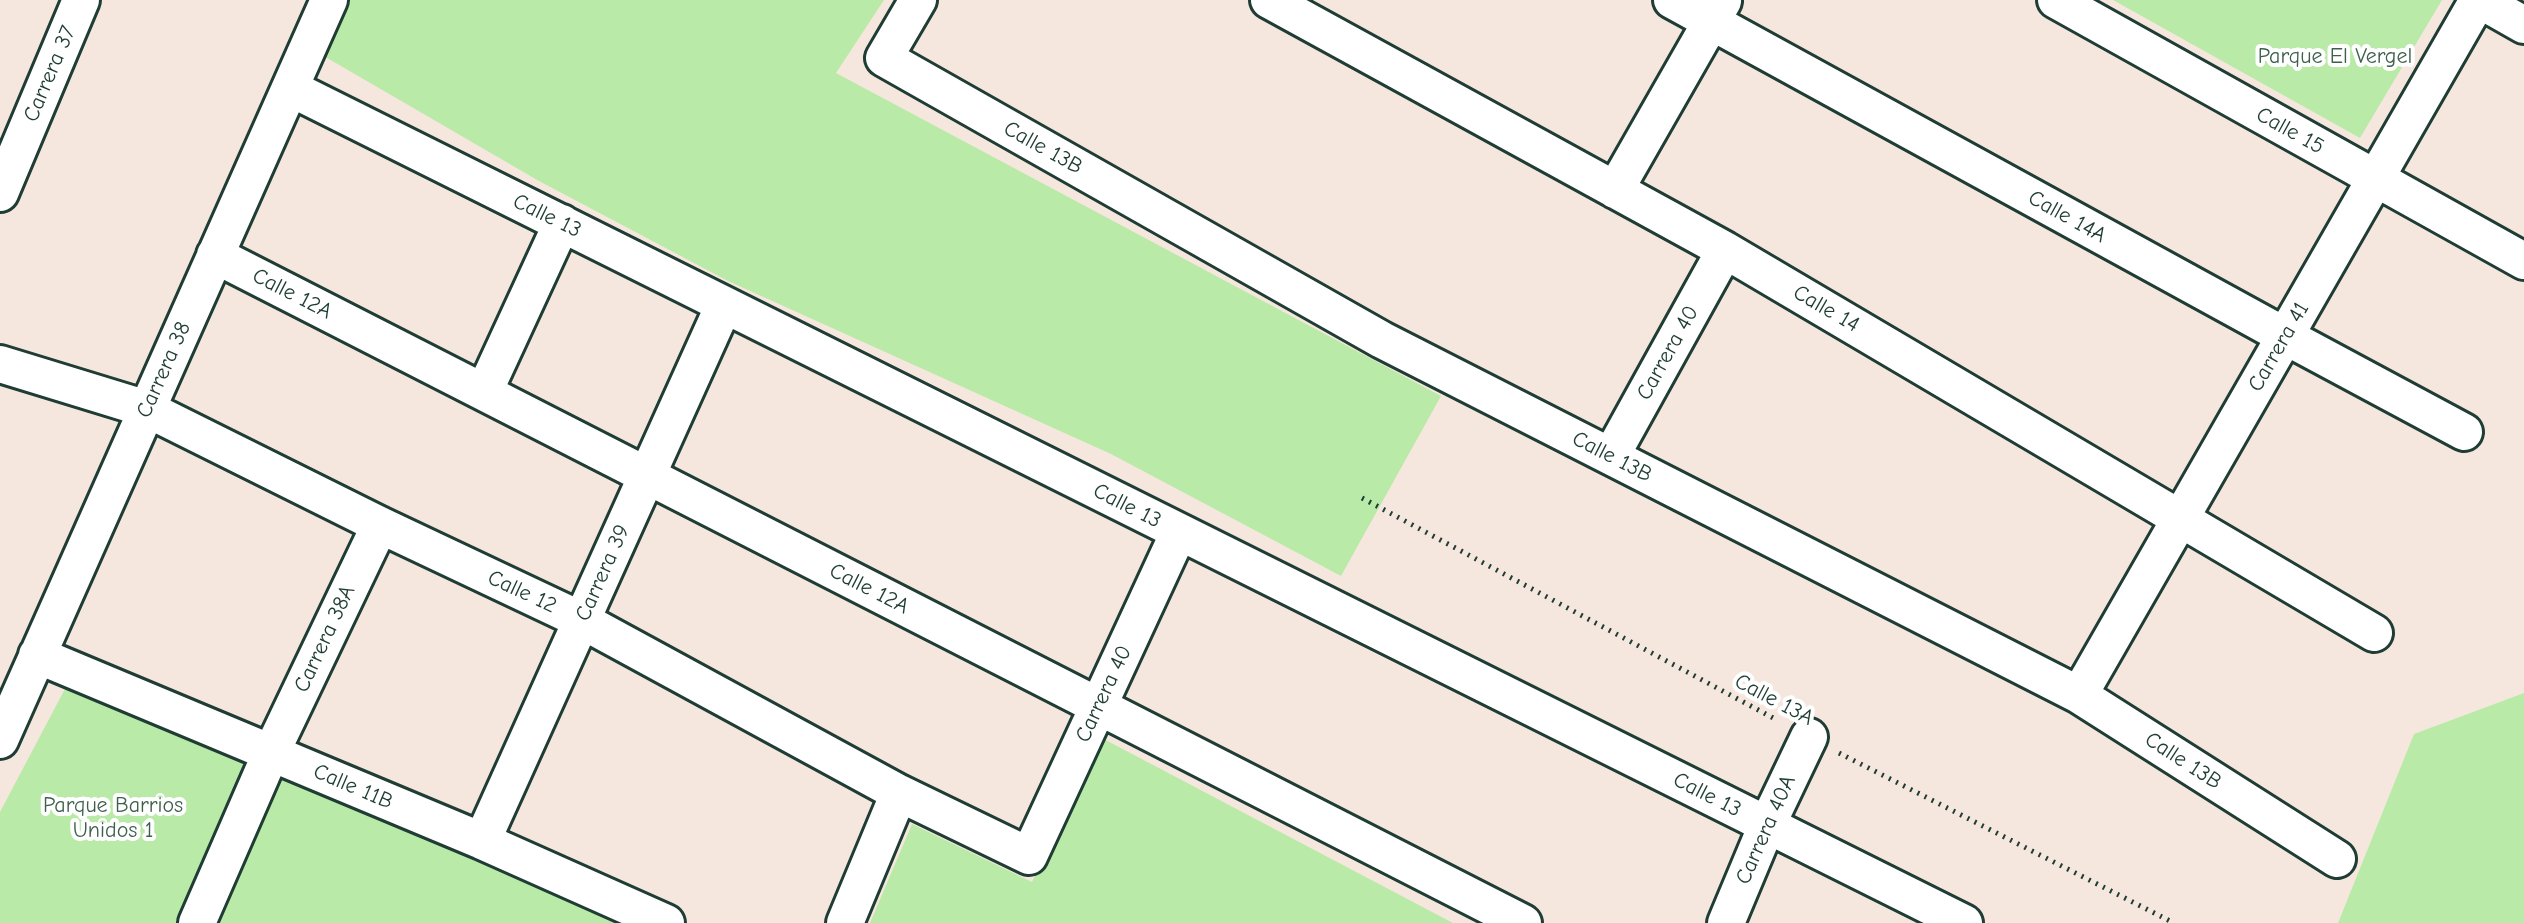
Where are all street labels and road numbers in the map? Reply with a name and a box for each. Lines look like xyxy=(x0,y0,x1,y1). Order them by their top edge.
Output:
street label: Carrera 37 xyxy=(18,22,82,126)
street label: Calle 15 xyxy=(2251,102,2329,160)
street label: Calle 13B xyxy=(999,116,1087,180)
street label: Calle 14A xyxy=(2023,185,2111,249)
street label: Calle 13 xyxy=(509,188,585,244)
street label: Calle 12A xyxy=(248,263,336,325)
street label: Calle 14 xyxy=(1788,280,1864,338)
street label: Carrera 41 xyxy=(2243,297,2315,397)
street label: Carrera 40 xyxy=(1631,301,1705,405)
street label: Carrera 38 xyxy=(131,318,197,422)
street label: Calle 13B xyxy=(1568,426,1656,488)
street label: Calle 13 xyxy=(1089,478,1165,534)
street label: Carrera 39 xyxy=(570,521,636,625)
street label: Calle 12A xyxy=(825,558,913,620)
street label: Calle 12 xyxy=(483,565,561,619)
street label: Carrera 38A xyxy=(289,581,361,697)
street label: Carrera 40 xyxy=(1070,641,1138,747)
street label: Calle 13A xyxy=(1730,668,1818,732)
street label: Calle 13B xyxy=(2140,726,2226,796)
street label: Calle 11B xyxy=(309,758,397,816)
street label: Calle 13 xyxy=(1669,767,1745,823)
street label: Carrera 40A xyxy=(1730,771,1802,889)

